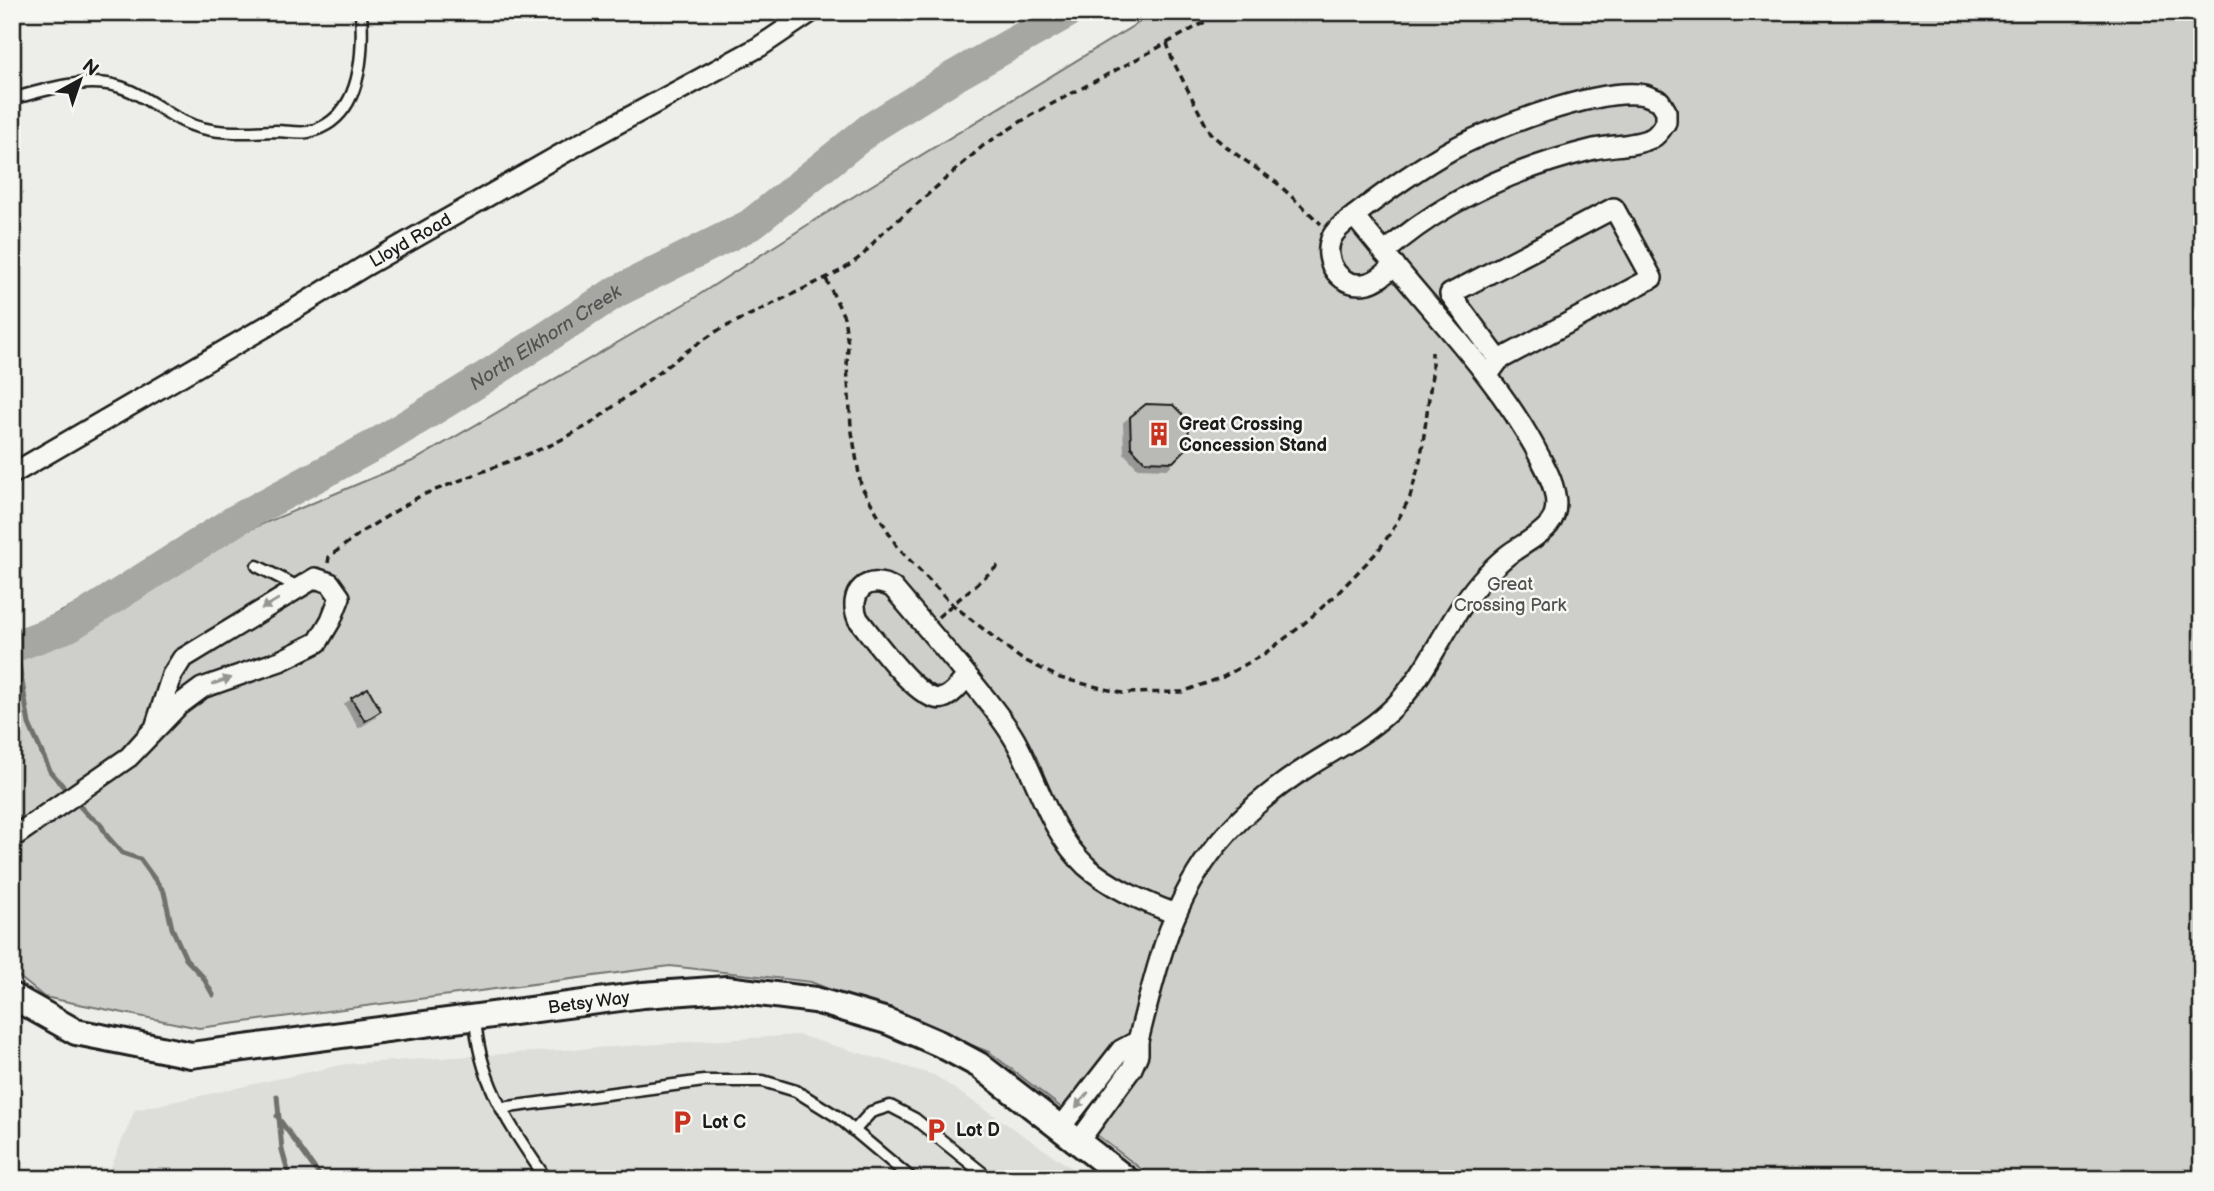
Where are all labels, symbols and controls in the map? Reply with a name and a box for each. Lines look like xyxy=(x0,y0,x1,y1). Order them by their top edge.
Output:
north arrow xyxy=(46,46,116,116)
text: N xyxy=(77,55,103,82)
street label: Lloyd Road xyxy=(366,209,455,272)
water label: North Elkhorn Creek xyxy=(465,280,626,396)
place label: Great Crossing Concession Stand xyxy=(1179,414,1327,456)
building icon: Great Crossing Concession Stand xyxy=(1145,420,1173,448)
park label: Great Crossing Park xyxy=(1454,574,1567,616)
one-way arrow xyxy=(260,598,279,611)
one-way arrow xyxy=(212,675,233,686)
street label: Betsy Way xyxy=(547,986,632,1018)
one-way arrow xyxy=(1075,1091,1090,1108)
parking icon: Lot C xyxy=(668,1108,696,1136)
place label: Lot C xyxy=(702,1112,746,1133)
parking icon: Lot D xyxy=(922,1116,950,1144)
place label: Lot D xyxy=(956,1120,1000,1141)

